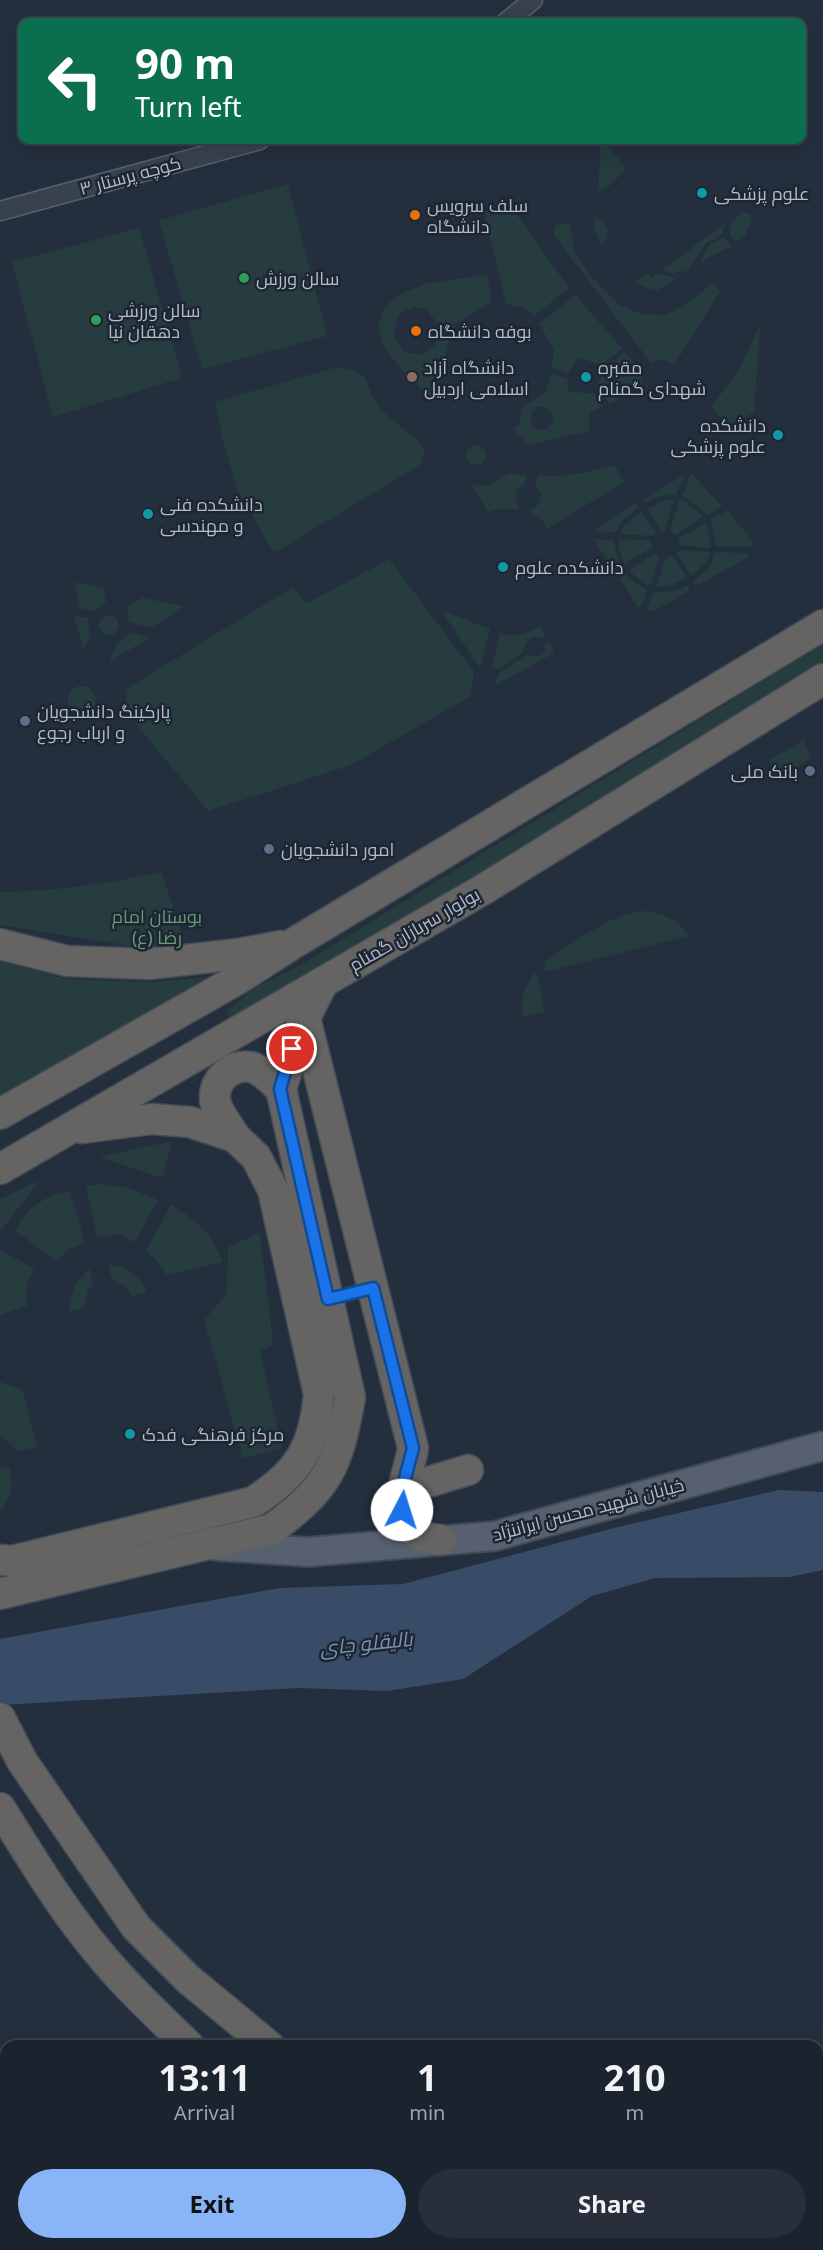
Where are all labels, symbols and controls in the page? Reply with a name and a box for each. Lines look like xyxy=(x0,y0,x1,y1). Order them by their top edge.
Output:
text: 90 m xyxy=(135,34,235,91)
icon: left xyxy=(36,42,114,120)
text: Turn left xyxy=(135,88,241,125)
street label: کوچه پرستار ۳ xyxy=(77,150,184,201)
place label: علوم پزشکی xyxy=(714,181,809,206)
marker: علوم پزشکی xyxy=(695,186,709,200)
place label: سلف سرویس دانشگاه xyxy=(427,193,528,238)
marker: سلف سرویس دانشگاه xyxy=(408,208,422,222)
place label: سالن ورزش xyxy=(256,266,339,290)
marker: سالن ورزش xyxy=(237,271,251,285)
place label: سالن ورزشی دهقان نیا xyxy=(108,298,200,343)
marker: سالن ورزشی دهقان نیا xyxy=(89,313,103,327)
place label: بوفه دانشگاه xyxy=(428,319,532,343)
marker: بوفه دانشگاه xyxy=(409,324,423,338)
place label: دانشگاه آزاد اسلامی اردبیل xyxy=(424,355,529,400)
place label: مقبره شهدای گمنام xyxy=(598,355,706,401)
marker: دانشگاه آزاد اسلامی اردبیل xyxy=(405,370,419,384)
marker: مقبره شهدای گمنام xyxy=(579,370,593,384)
place label: دانشکده علوم پزشکی xyxy=(671,413,766,459)
marker: دانشکده علوم پزشکی xyxy=(771,428,785,442)
place label: دانشکده فنی و مهندسی xyxy=(160,492,263,537)
marker: دانشکده فنی و مهندسی xyxy=(141,507,155,521)
place label: دانشکده علوم xyxy=(515,555,623,580)
marker: دانشکده علوم xyxy=(496,560,510,574)
place label: پارکینگ دانشجویان و ارباب رجوع xyxy=(37,699,170,745)
marker: پارکینگ دانشجویان و ارباب رجوع xyxy=(18,714,32,728)
place label: بانک ملی xyxy=(731,759,798,783)
marker: بانک ملی xyxy=(803,764,817,778)
place label: امور دانشجویان xyxy=(281,837,394,861)
marker: امور دانشجویان xyxy=(262,842,276,856)
street label: بولوار سربازان گمنام xyxy=(344,882,484,977)
park label: بوستان امام رضا (ع) xyxy=(112,904,202,950)
pin xyxy=(266,1023,317,1074)
icon: arrive xyxy=(275,1032,308,1065)
place label: مرکز فرهنگی فدک xyxy=(142,1422,284,1446)
marker: مرکز فرهنگی فدک xyxy=(123,1427,137,1441)
street label: خیابان شهید محسن ایراننژاد xyxy=(490,1472,686,1546)
position arrow xyxy=(370,1478,434,1542)
water label: بالیقلو چای xyxy=(318,1625,416,1662)
text: 13:11 xyxy=(158,2053,251,2102)
text: 1 xyxy=(417,2053,438,2102)
text: 210 xyxy=(604,2053,666,2102)
text: Arrival xyxy=(174,2099,235,2126)
text: min xyxy=(409,2099,445,2126)
text: m xyxy=(625,2099,644,2126)
button: Exit xyxy=(18,2169,406,2238)
button: Share xyxy=(418,2169,806,2238)

